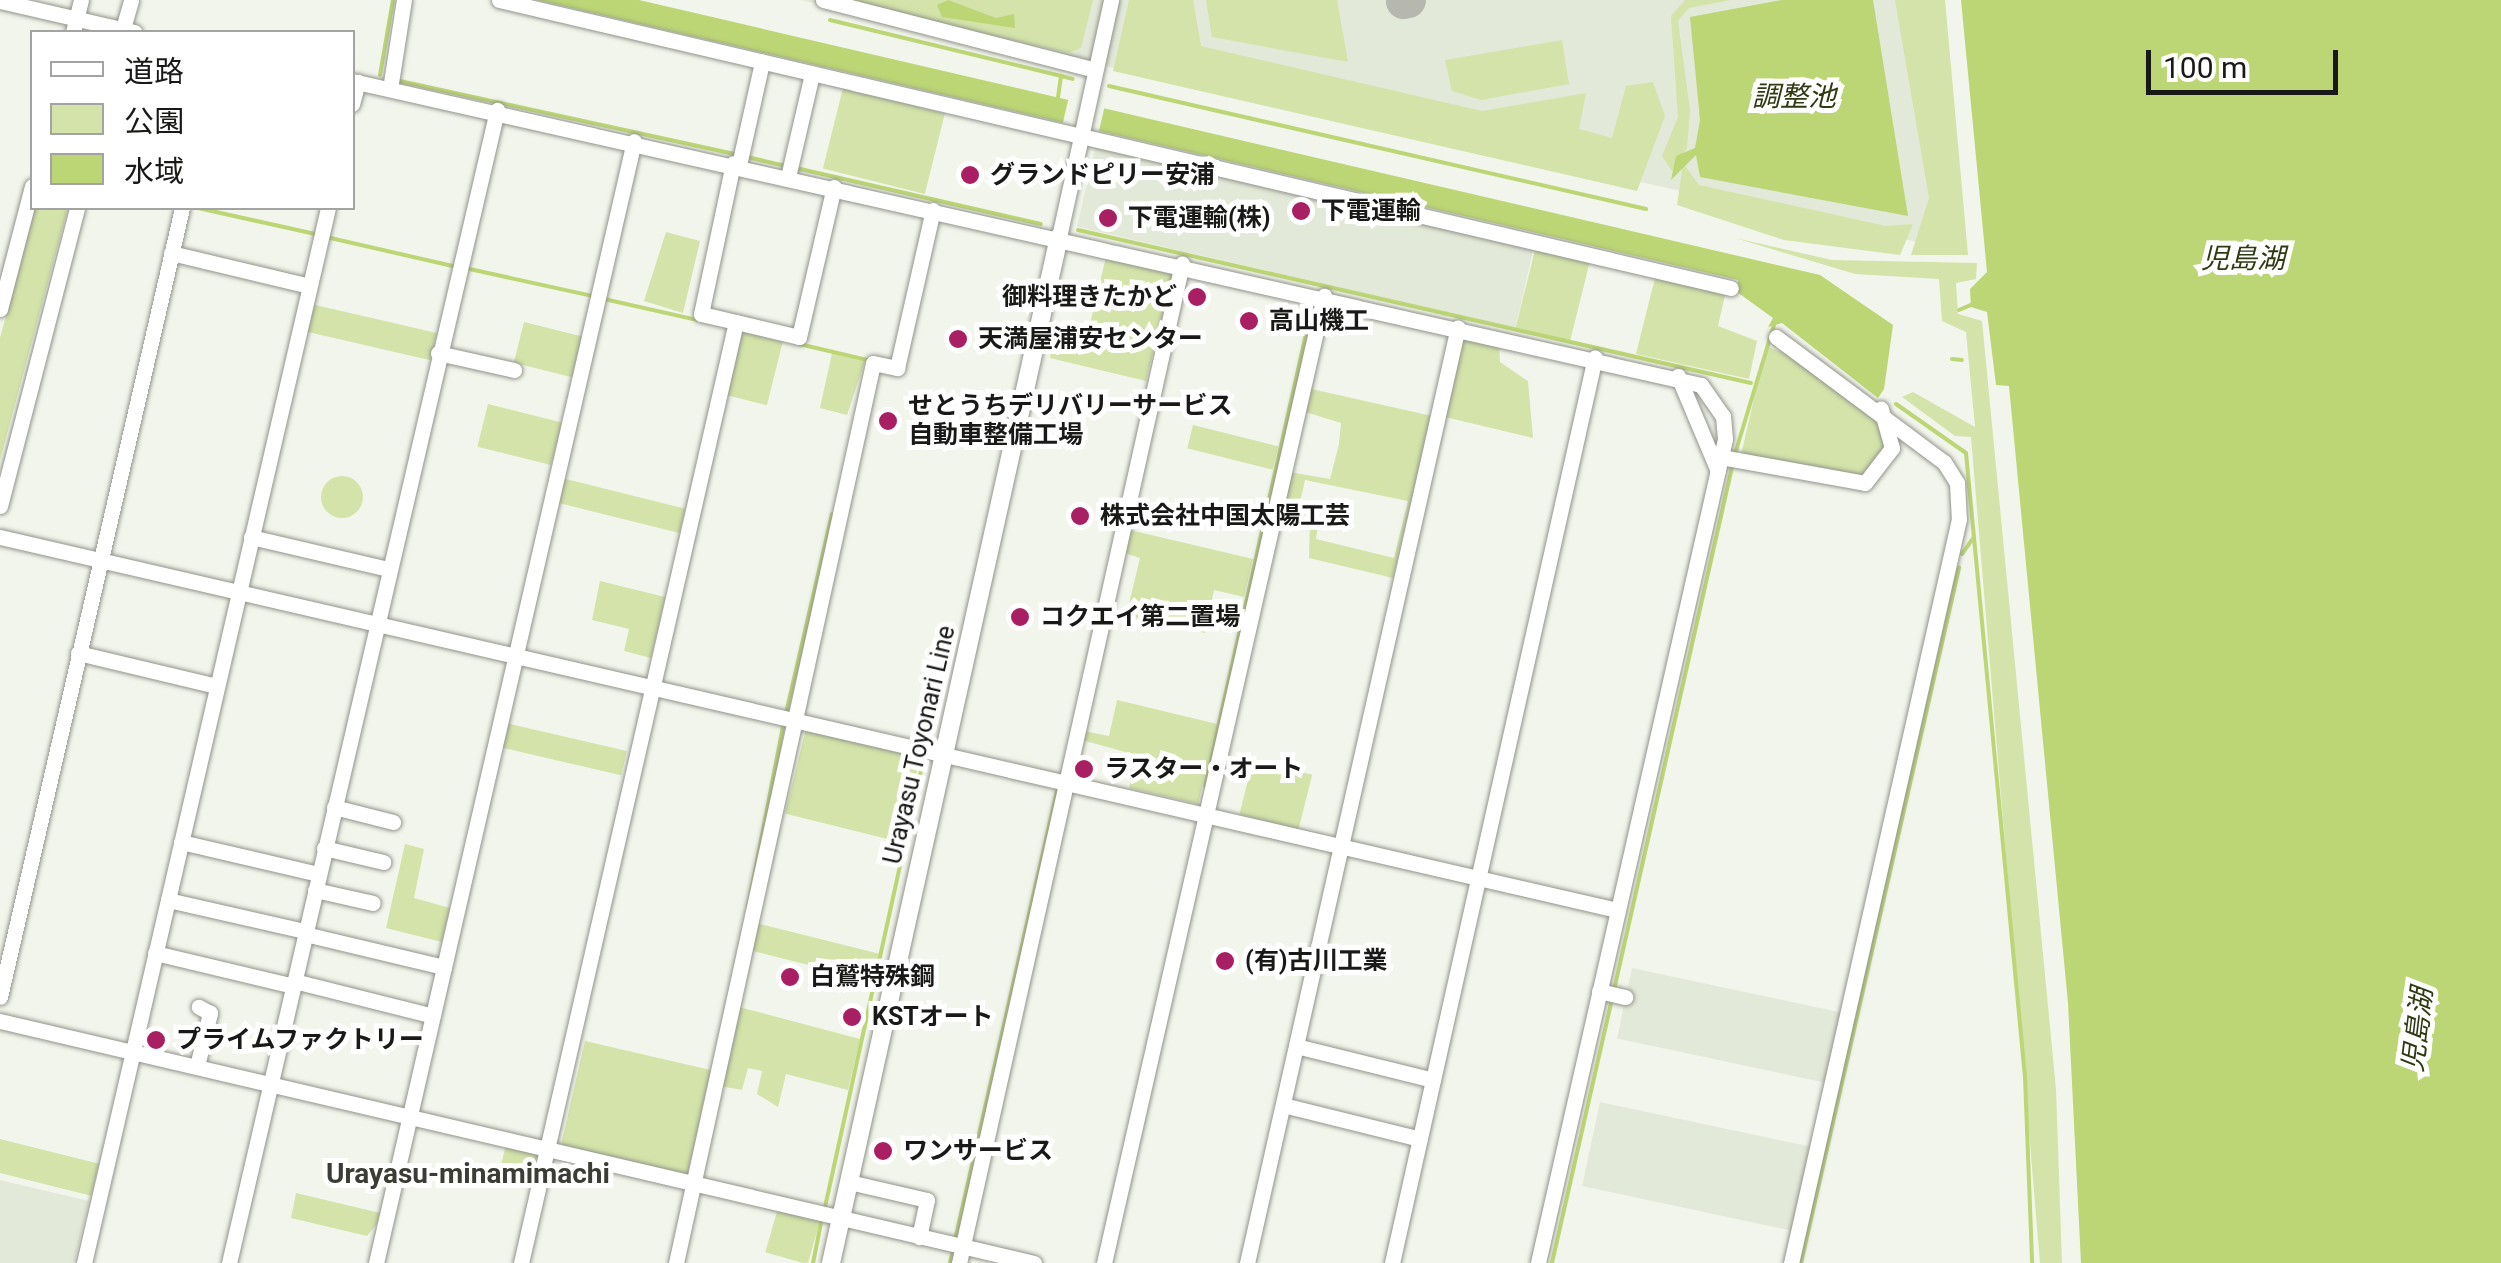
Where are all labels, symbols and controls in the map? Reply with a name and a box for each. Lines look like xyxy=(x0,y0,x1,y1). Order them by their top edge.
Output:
legend xyxy=(30,30,355,210)
scale bar xyxy=(2151,30,2344,92)
text: 100 m xyxy=(2163,50,2247,85)
text: 道路 xyxy=(124,54,184,89)
water label: 調整池 xyxy=(1752,80,1836,114)
text: 公園 xyxy=(124,104,184,139)
text: 水域 xyxy=(124,154,184,189)
place label: グランドピリー安浦 xyxy=(990,160,1215,190)
marker: グランドピリー安浦 xyxy=(959,164,981,186)
place label: 下電運輸 xyxy=(1321,196,1421,226)
marker: 下電運輸 xyxy=(1290,200,1312,222)
place label: 下電運輸(株) xyxy=(1128,203,1271,233)
marker: 下電運輸(株) xyxy=(1097,207,1119,229)
water label: 児島湖 xyxy=(2201,242,2285,276)
place label: 御料理きたかど xyxy=(1002,282,1177,312)
marker: 御料理きたかど xyxy=(1186,286,1208,308)
place label: 高山機工 xyxy=(1269,306,1369,336)
marker: 高山機工 xyxy=(1238,310,1260,332)
place label: 天満屋浦安センター xyxy=(978,324,1203,354)
marker: 天満屋浦安センター xyxy=(947,328,969,350)
place label: せとうちデリバリーサービス 自動車整備工場 xyxy=(908,392,1233,451)
marker: せとうちデリバリーサービス 自動車整備工場 xyxy=(877,410,899,432)
place label: 株式会社中国太陽工芸 xyxy=(1100,501,1350,531)
marker: 株式会社中国太陽工芸 xyxy=(1069,505,1091,527)
place label: コクエイ第二置場 xyxy=(1040,602,1240,632)
marker: コクエイ第二置場 xyxy=(1009,606,1031,628)
street label: Urayasu Toyonari Line xyxy=(878,623,962,867)
place label: ラスター・オート xyxy=(1104,754,1304,784)
marker: ラスター・オート xyxy=(1073,758,1095,780)
place label: (有)古川工業 xyxy=(1245,946,1388,976)
marker: (有)古川工業 xyxy=(1214,950,1236,972)
place label: 白鷲特殊鋼 xyxy=(810,962,935,992)
marker: 白鷲特殊鋼 xyxy=(779,966,801,988)
water label: 児島湖 xyxy=(2396,986,2440,1074)
place label: KSTオート xyxy=(872,1002,994,1032)
marker: KSTオート xyxy=(841,1006,863,1028)
place label: プライムファクトリー xyxy=(176,1025,426,1055)
marker: プライムファクトリー xyxy=(145,1029,167,1051)
place label: ワンサービス xyxy=(903,1136,1053,1166)
marker: ワンサービス xyxy=(872,1140,894,1162)
district label: Urayasu-minamimachi xyxy=(326,1157,610,1191)

